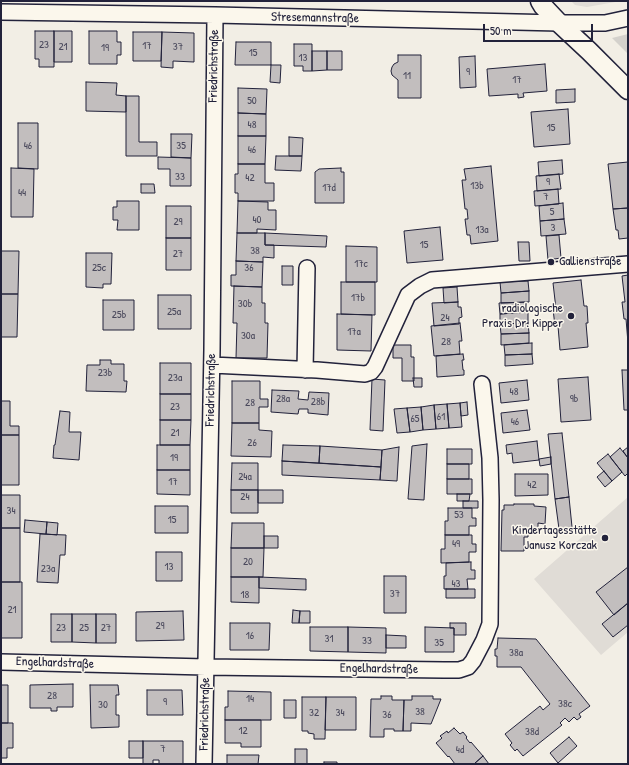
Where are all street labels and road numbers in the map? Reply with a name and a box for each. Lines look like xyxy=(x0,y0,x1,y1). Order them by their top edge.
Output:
street label: Stresemannstraße xyxy=(271,9,359,27)
street label: Friedrichstraße xyxy=(206,29,222,103)
street label: Friedrichstraße xyxy=(203,353,219,427)
street label: Engelhardstraße xyxy=(16,654,94,672)
street label: Engelhardstraße xyxy=(340,661,418,677)
street label: Friedrichstraße xyxy=(197,677,213,751)

